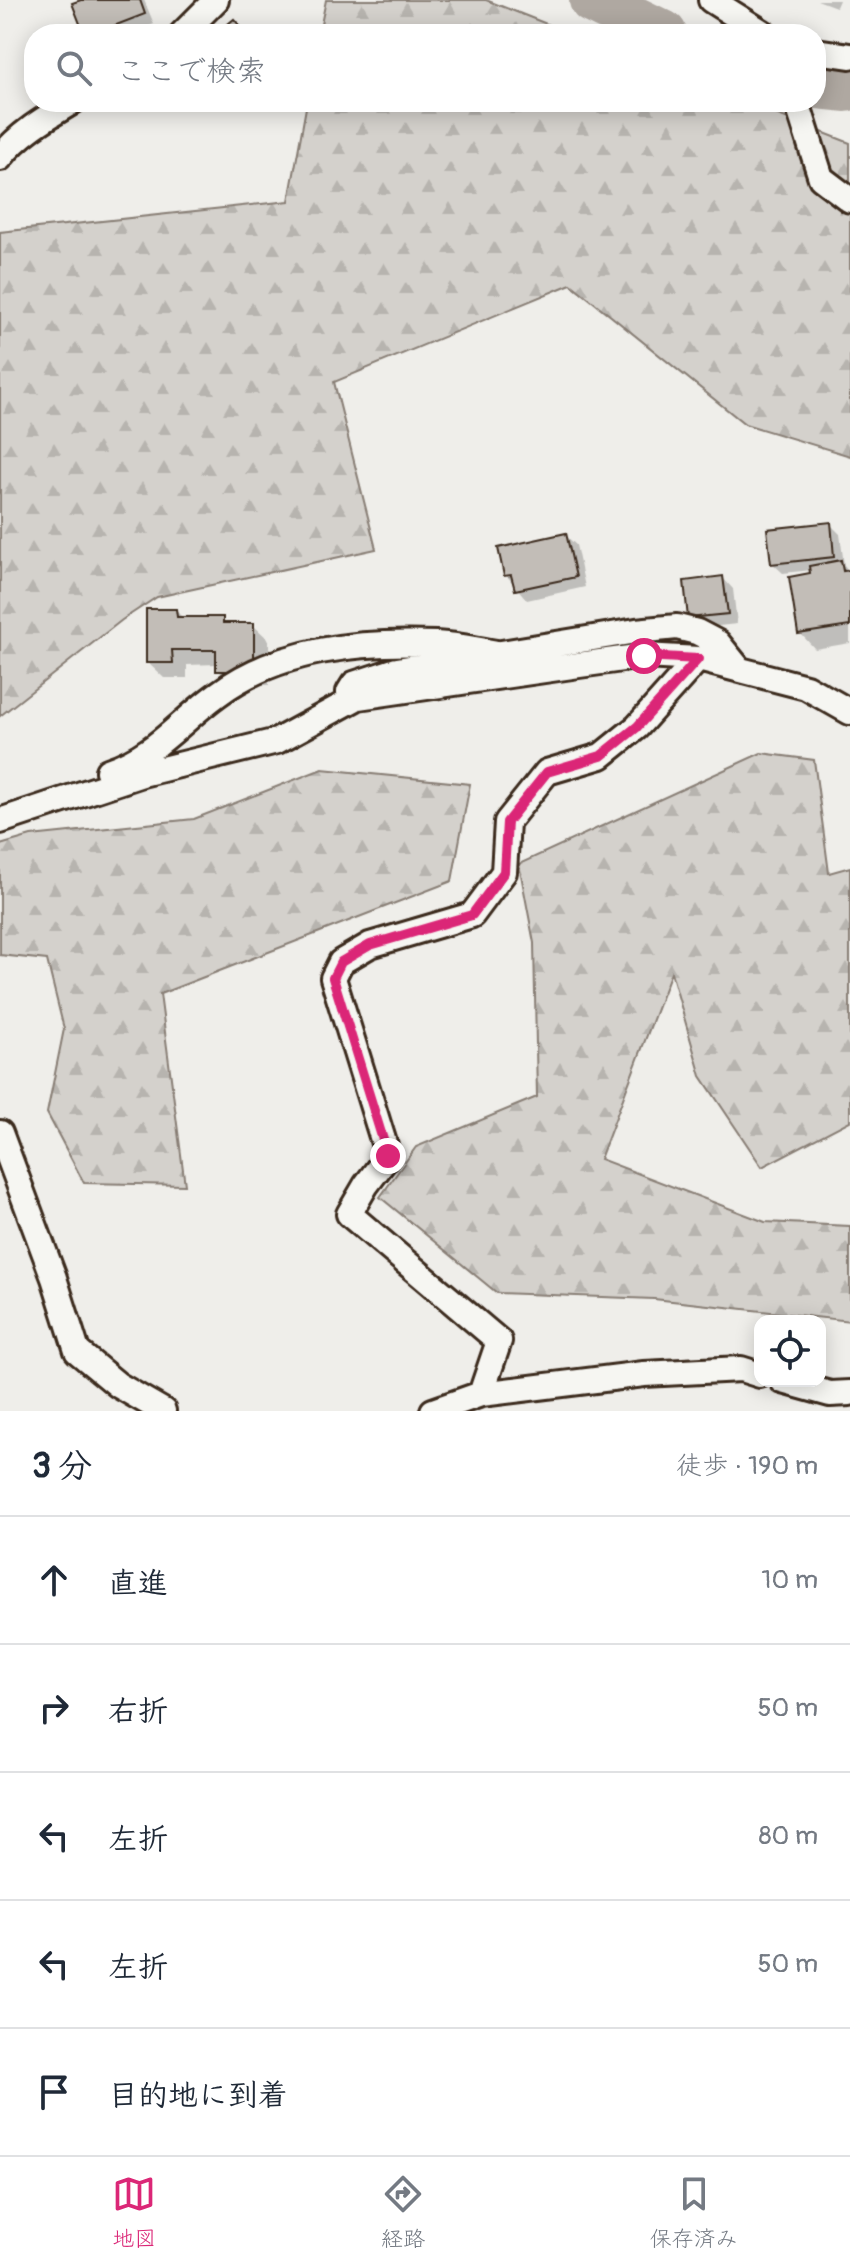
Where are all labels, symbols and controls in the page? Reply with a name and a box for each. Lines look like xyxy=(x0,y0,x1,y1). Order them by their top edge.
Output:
search box xyxy=(24,24,826,112)
icon: search xyxy=(52,46,96,90)
text: ここで検索 xyxy=(116,53,266,90)
route start xyxy=(626,638,662,674)
route end xyxy=(370,1138,406,1174)
map controls xyxy=(754,1315,826,1387)
button: locate xyxy=(754,1315,826,1387)
text: 3 分 xyxy=(32,1445,92,1488)
text: 徒歩 · 190 m xyxy=(676,1450,818,1482)
icon: ahead xyxy=(32,1558,76,1602)
text: 10 m xyxy=(761,1564,818,1596)
text: 直進 xyxy=(108,1565,168,1602)
icon: right xyxy=(32,1686,76,1730)
text: 50 m xyxy=(757,1692,818,1724)
text: 右折 xyxy=(108,1693,168,1730)
icon: left xyxy=(32,1814,76,1858)
text: 80 m xyxy=(758,1820,818,1852)
text: 左折 xyxy=(108,1821,168,1858)
icon: left xyxy=(32,1942,76,1986)
text: 50 m xyxy=(757,1948,818,1980)
text: 左折 xyxy=(108,1949,168,1986)
icon: arrive xyxy=(32,2070,76,2114)
text: 目的地に到着 xyxy=(108,2077,288,2114)
tab: 地図 xyxy=(112,2172,156,2253)
tab: 経路 xyxy=(381,2172,425,2253)
tab: 保存済み xyxy=(650,2172,738,2253)

